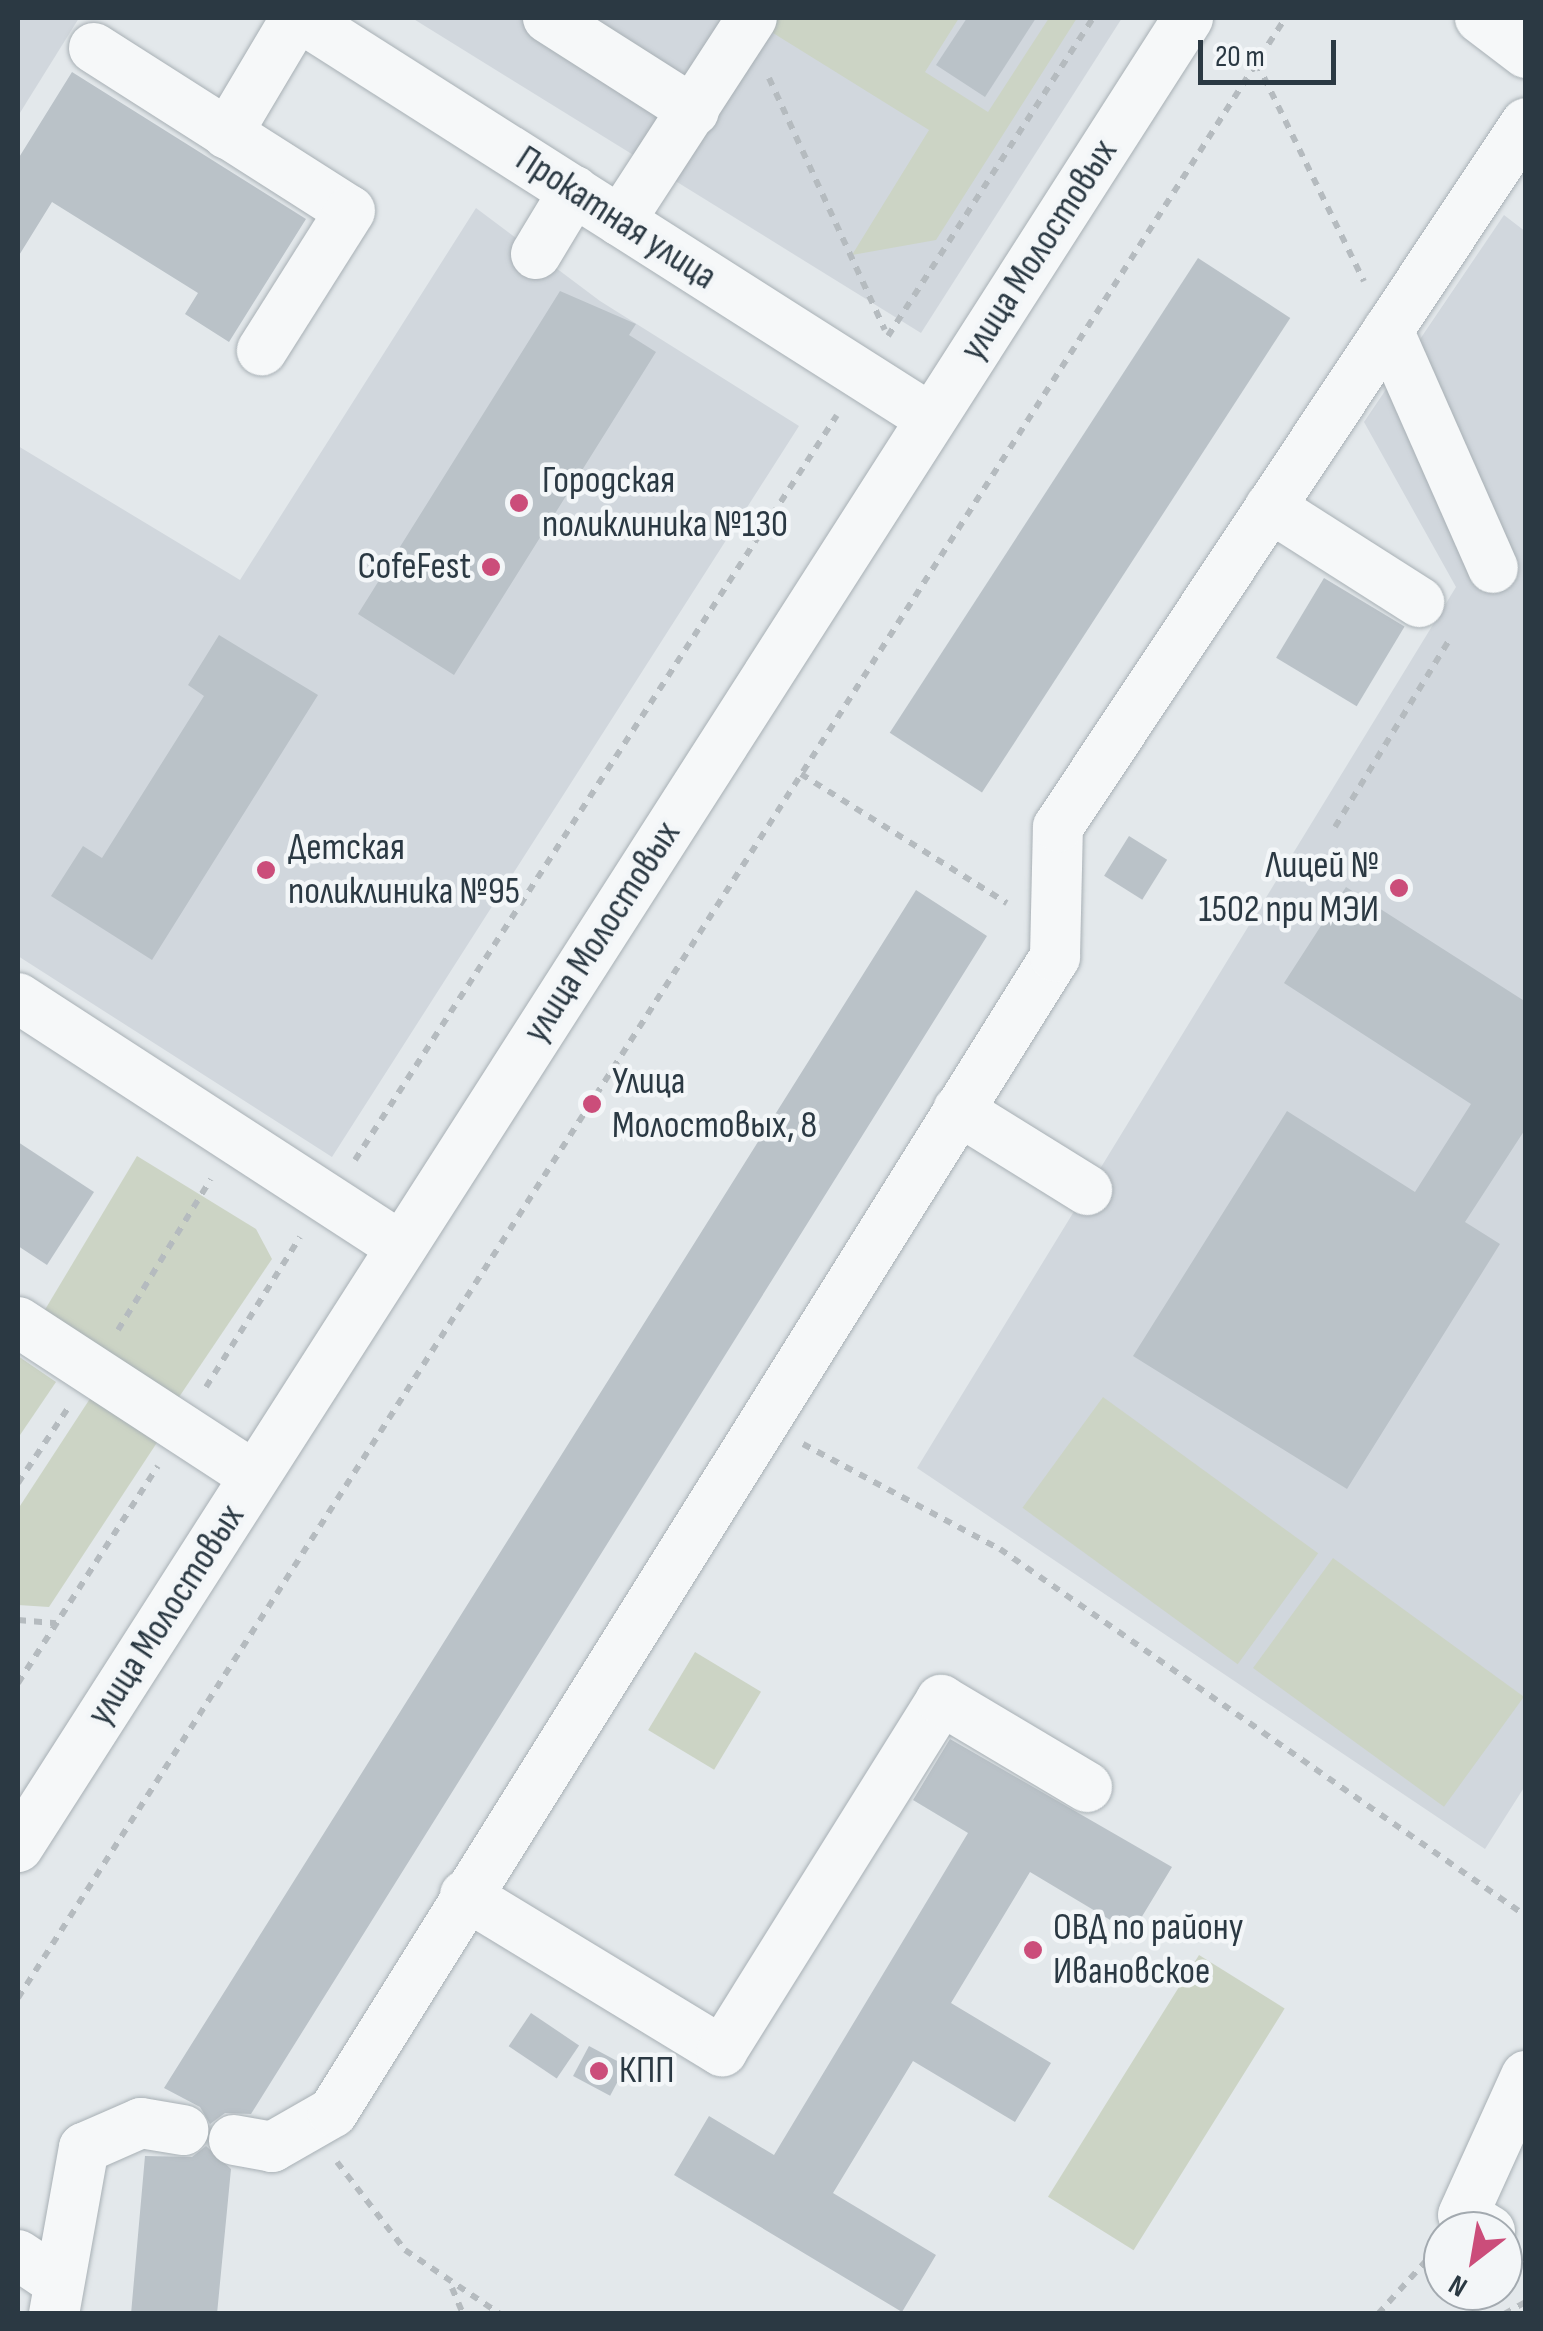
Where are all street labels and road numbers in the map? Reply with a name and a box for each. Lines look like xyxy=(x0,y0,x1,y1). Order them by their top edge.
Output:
street label: улица Молостовых xyxy=(951,131,1127,369)
street label: Прокатная улица xyxy=(507,136,725,300)
street label: улица Молостовых xyxy=(514,813,690,1051)
street label: улица Молостовых xyxy=(78,1496,254,1734)

